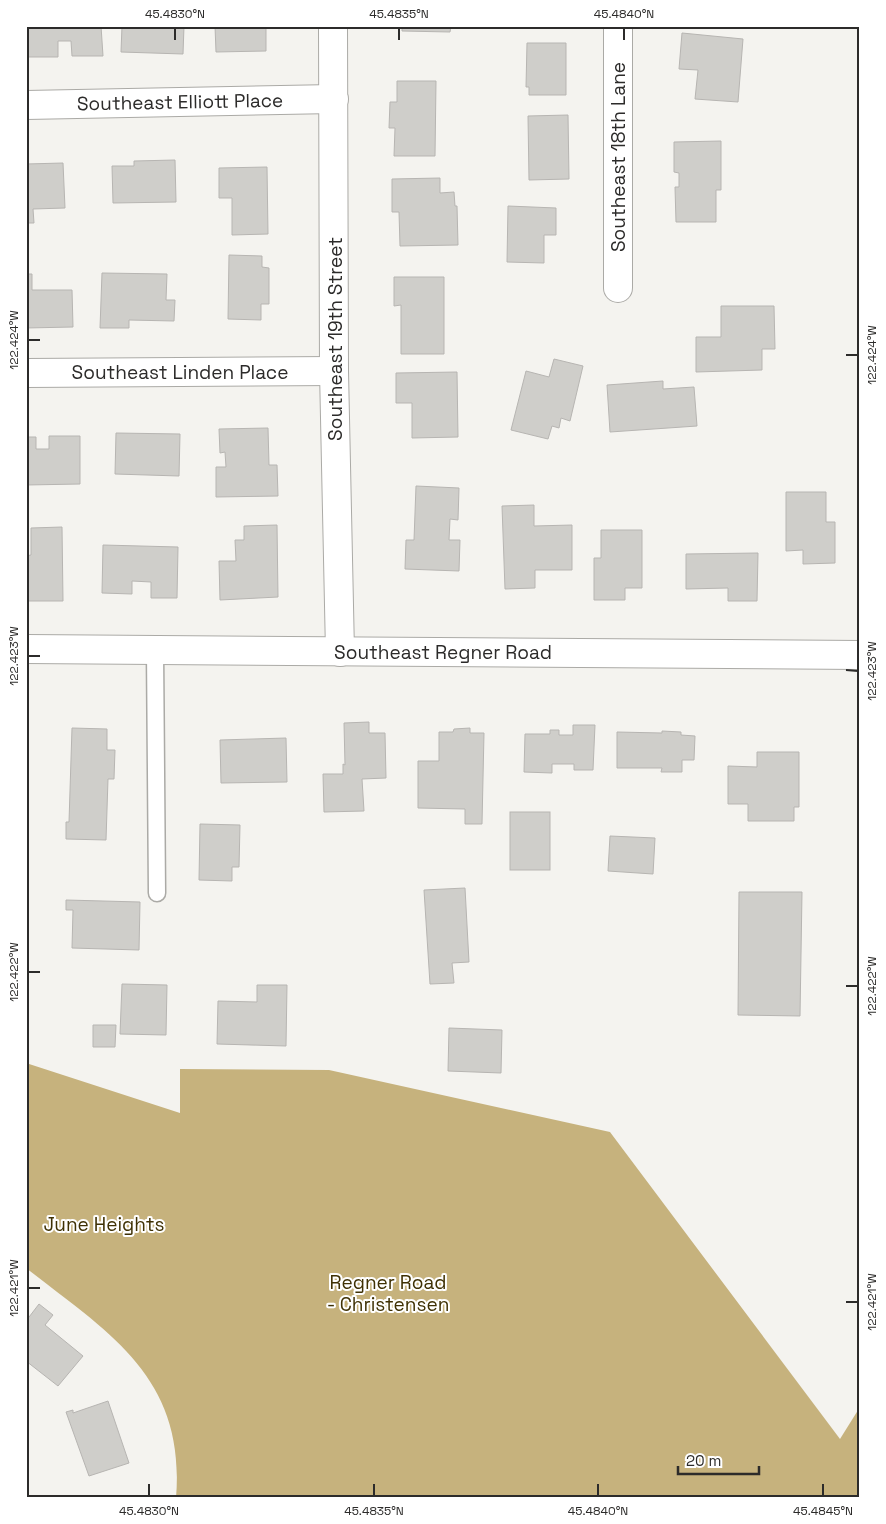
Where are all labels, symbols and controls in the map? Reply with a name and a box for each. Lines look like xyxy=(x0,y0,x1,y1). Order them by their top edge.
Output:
text: 45.4830°N xyxy=(145,6,205,22)
text: 45.4835°N xyxy=(369,6,429,22)
text: 45.4840°N xyxy=(594,6,654,22)
street label: Southeast 18th Lane xyxy=(606,62,631,252)
street label: Southeast Elliott Place xyxy=(77,88,283,116)
street label: Southeast 19th Street xyxy=(323,237,348,441)
text: 122.424°W xyxy=(6,310,22,370)
text: 122.424°W xyxy=(864,325,880,385)
street label: Southeast Linden Place xyxy=(72,360,288,385)
text: 122.423°W xyxy=(6,626,22,686)
street label: Southeast Regner Road xyxy=(334,640,552,665)
text: 122.423°W xyxy=(864,641,880,701)
text: 122.422°W xyxy=(6,942,22,1002)
text: 122.422°W xyxy=(864,956,880,1016)
park label: June Heights xyxy=(44,1212,164,1237)
text: 122.421°W xyxy=(6,1259,22,1317)
park label: Regner Road - Christensen xyxy=(327,1270,449,1317)
text: 122.421°W xyxy=(864,1273,880,1331)
scale bar xyxy=(678,1444,760,1476)
text: 20 m xyxy=(686,1451,721,1470)
text: 45.4830°N xyxy=(119,1503,179,1519)
text: 45.4835°N xyxy=(344,1503,404,1519)
text: 45.4840°N xyxy=(568,1503,628,1519)
text: 45.4845°N xyxy=(793,1503,853,1519)

